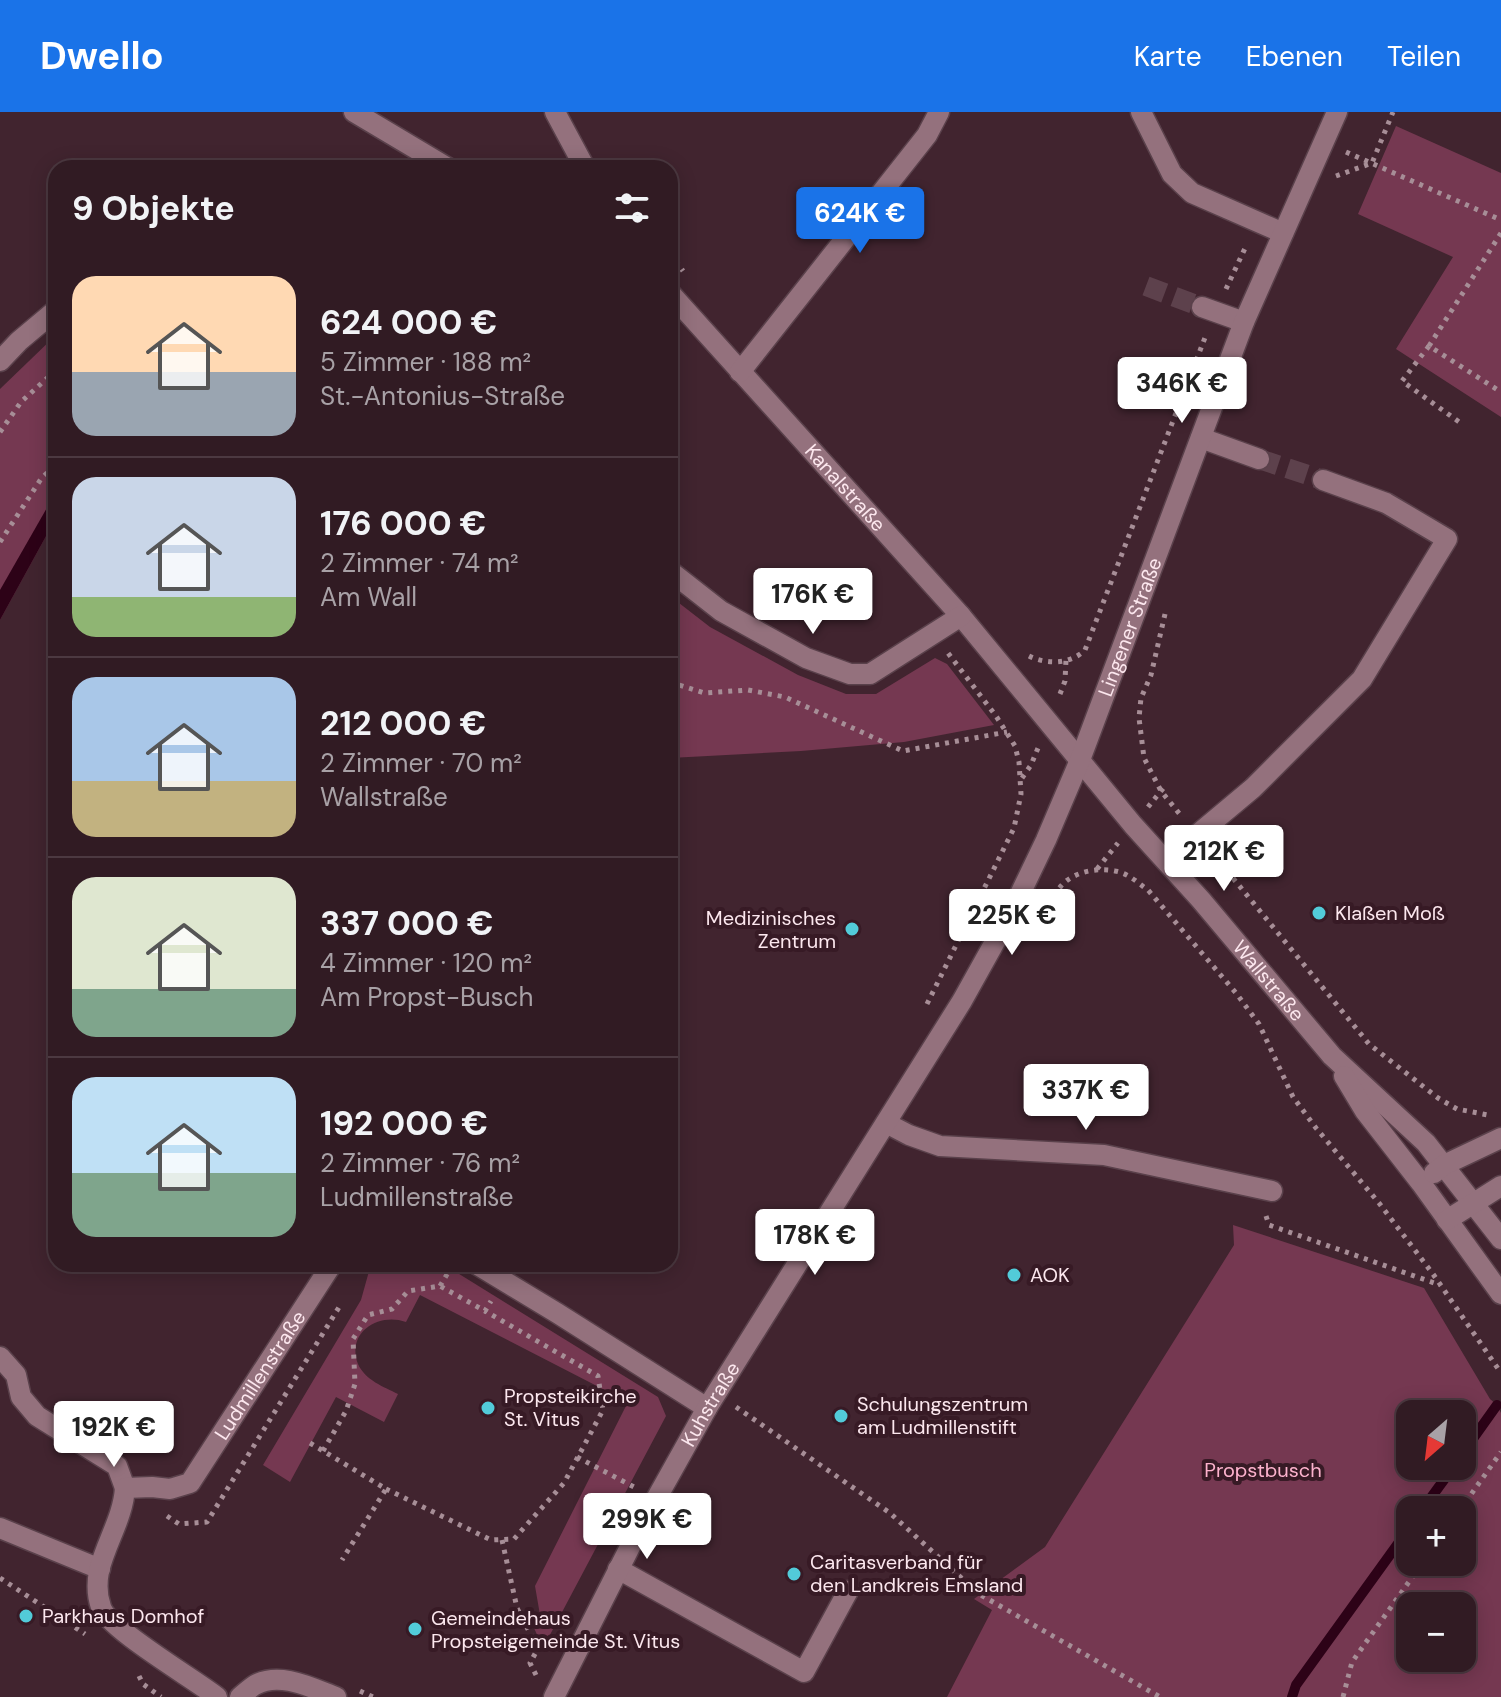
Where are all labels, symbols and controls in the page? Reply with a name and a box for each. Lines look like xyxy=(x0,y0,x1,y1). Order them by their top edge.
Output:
text: Dwello xyxy=(40,31,164,81)
text: Karte xyxy=(1134,38,1202,75)
text: Ebenen xyxy=(1246,38,1343,75)
text: Teilen xyxy=(1387,38,1461,75)
text: 9 Objekte xyxy=(72,186,235,231)
icon: filters xyxy=(610,186,654,230)
pin: 624K € xyxy=(795,187,925,255)
text: 624K € xyxy=(814,196,906,230)
text: 624 000 € xyxy=(320,300,497,345)
icon: home xyxy=(136,308,232,404)
text: 5 Zimmer · 188 m² xyxy=(320,345,531,379)
pin: 346K € xyxy=(1117,357,1247,425)
text: 346K € xyxy=(1136,366,1228,400)
text: St.-Antonius-Straße xyxy=(320,379,565,413)
street label: Kanalstraße xyxy=(799,438,892,537)
text: 176 000 € xyxy=(320,501,486,546)
icon: home xyxy=(136,509,232,605)
text: 2 Zimmer · 74 m² xyxy=(320,546,519,580)
street label: Lingener Straße xyxy=(1092,554,1168,700)
pin: 176K € xyxy=(748,568,878,636)
text: 176K € xyxy=(771,577,855,611)
text: Am Wall xyxy=(320,580,417,614)
text: 212 000 € xyxy=(320,701,486,746)
icon: home xyxy=(136,709,232,805)
text: 2 Zimmer · 70 m² xyxy=(320,746,522,780)
text: Wallstraße xyxy=(320,780,448,814)
pin: 212K € xyxy=(1159,825,1289,893)
text: 212K € xyxy=(1182,834,1266,868)
pin: 225K € xyxy=(947,889,1077,957)
text: 225K € xyxy=(967,898,1057,932)
place label: Klaßen Moß xyxy=(1335,900,1445,926)
text: 337 000 € xyxy=(320,901,494,946)
marker: Klaßen Moß xyxy=(1310,904,1328,922)
place label: Medizinisches Zentrum xyxy=(706,905,836,954)
icon: home xyxy=(136,909,232,1005)
marker: Medizinisches Zentrum xyxy=(843,920,861,938)
street label: Wallstraße xyxy=(1227,935,1310,1027)
text: 4 Zimmer · 120 m² xyxy=(320,946,532,980)
text: Am Propst-Busch xyxy=(320,980,533,1014)
pin: 337K € xyxy=(1021,1064,1151,1132)
text: 337K € xyxy=(1042,1073,1130,1107)
text: 192 000 € xyxy=(320,1101,488,1146)
icon: home xyxy=(136,1109,232,1205)
text: 2 Zimmer · 76 m² xyxy=(320,1146,520,1180)
text: Ludmillenstraße xyxy=(320,1180,514,1214)
pin: 178K € xyxy=(750,1209,880,1277)
text: 178K € xyxy=(773,1218,857,1252)
place label: AOK xyxy=(1030,1262,1070,1288)
marker: AOK xyxy=(1005,1266,1023,1284)
street label: Ludmillenstraße xyxy=(208,1306,311,1445)
street label: Kuhstraße xyxy=(675,1357,746,1451)
place label: Propsteikirche St. Vitus xyxy=(504,1383,637,1432)
place label: Schulungszentrum am Ludmillenstift xyxy=(857,1391,1028,1440)
marker: Propsteikirche St. Vitus xyxy=(479,1399,497,1417)
north arrow xyxy=(1396,1400,1476,1480)
map controls xyxy=(1396,1400,1476,1672)
pin: 192K € xyxy=(49,1401,179,1469)
marker: Schulungszentrum am Ludmillenstift xyxy=(832,1407,850,1425)
text: 192K € xyxy=(72,1410,156,1444)
park label: Propstbusch xyxy=(1204,1457,1322,1483)
pin: 299K € xyxy=(582,1493,712,1561)
button: + xyxy=(1396,1496,1476,1576)
text: 299K € xyxy=(601,1502,693,1536)
place label: Caritasverband für den Landkreis Emsland xyxy=(810,1549,1023,1598)
marker: Caritasverband für den Landkreis Emsland xyxy=(785,1565,803,1583)
button: − xyxy=(1396,1592,1476,1672)
place label: Parkhaus Domhof xyxy=(42,1603,204,1629)
place label: Gemeindehaus Propsteigemeinde St. Vitus xyxy=(431,1605,680,1654)
marker: Parkhaus Domhof xyxy=(17,1607,35,1625)
marker: Gemeindehaus Propsteigemeinde St. Vitus xyxy=(406,1620,424,1638)

